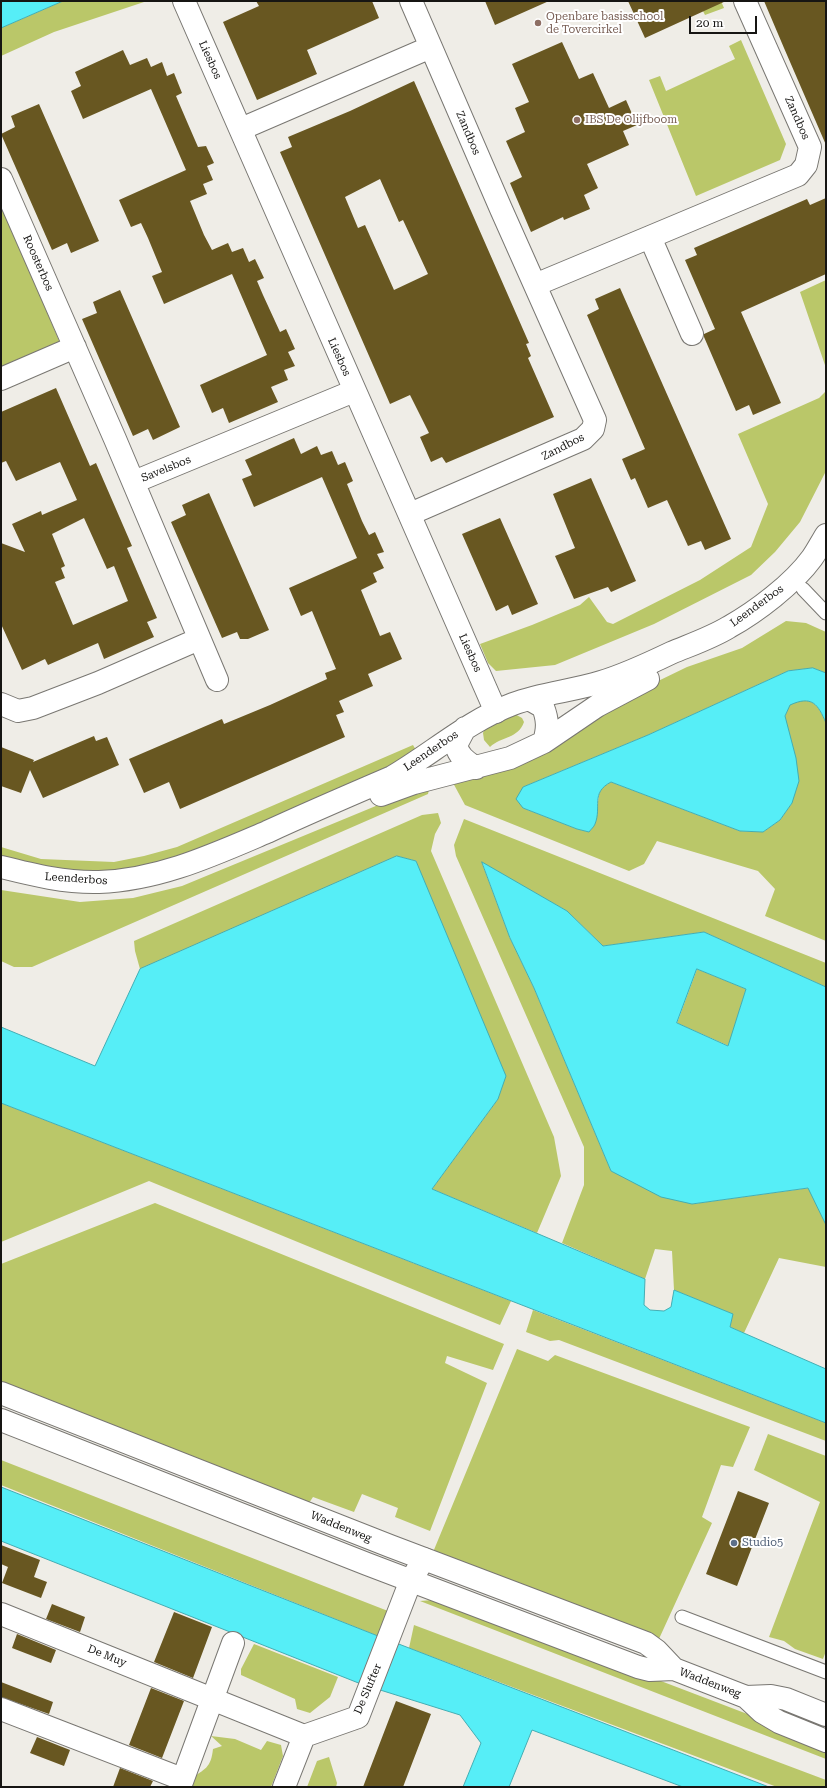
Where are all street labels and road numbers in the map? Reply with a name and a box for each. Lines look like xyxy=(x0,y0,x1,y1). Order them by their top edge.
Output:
street label: Liesbos xyxy=(196,39,224,81)
street label: Zandbos xyxy=(782,94,812,142)
street label: Zandbos xyxy=(453,109,483,157)
street label: Roosterbos xyxy=(20,233,56,293)
street label: Liesbos xyxy=(325,336,353,378)
street label: Zandbos xyxy=(539,431,587,463)
street label: Savelsbos xyxy=(139,453,193,485)
street label: Leenderbos xyxy=(728,582,786,630)
street label: Liesbos xyxy=(456,632,484,674)
street label: Leenderbos xyxy=(401,728,461,774)
street label: Leenderbos xyxy=(44,870,108,888)
street label: Waddenweg xyxy=(308,1509,374,1545)
street label: De Muy xyxy=(85,1642,129,1670)
street label: De Slufter xyxy=(351,1662,385,1716)
street label: Waddenweg xyxy=(677,1665,743,1701)

